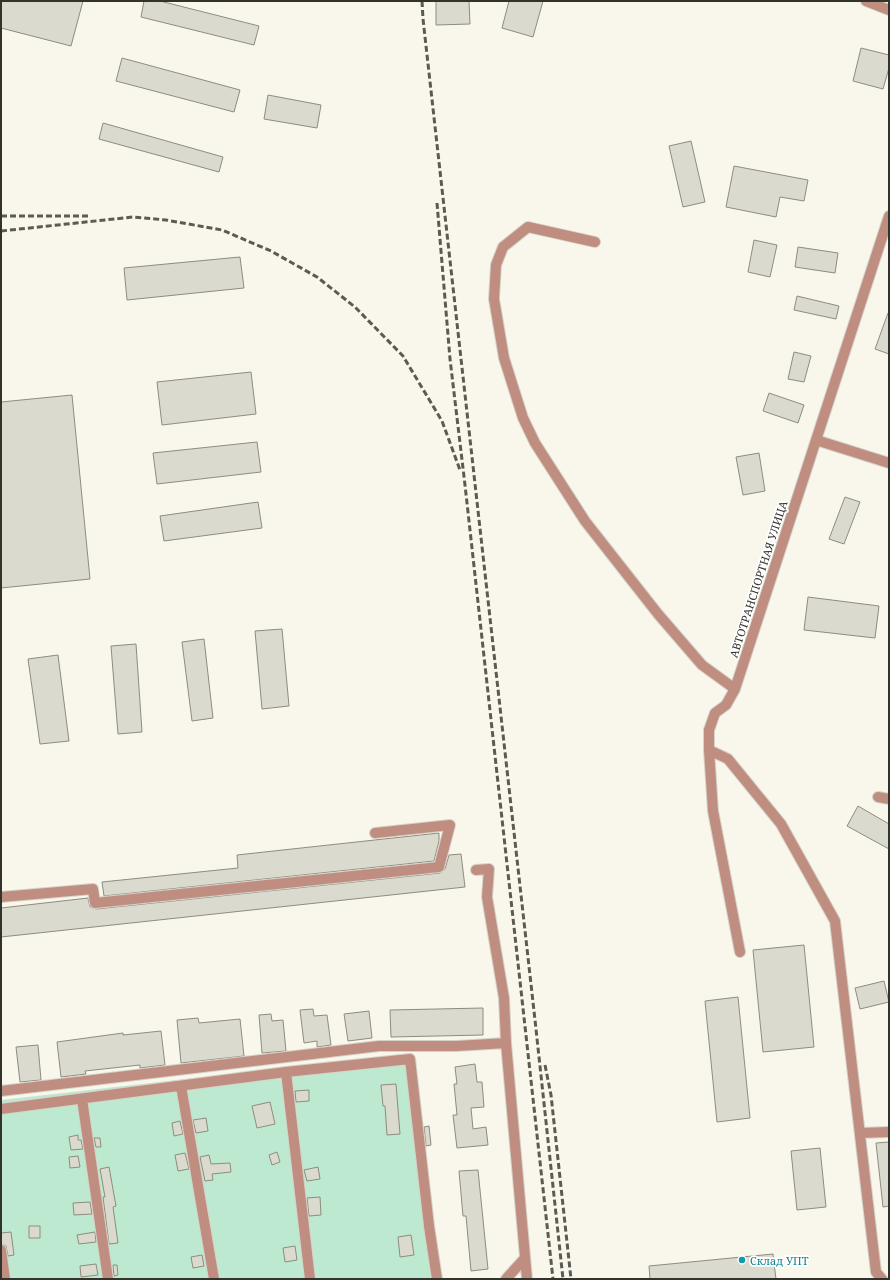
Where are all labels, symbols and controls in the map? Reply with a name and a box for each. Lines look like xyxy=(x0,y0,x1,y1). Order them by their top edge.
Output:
street label: АВТОТРАНСПОРТНАЯ УЛИЦА xyxy=(725,498,791,659)
place label: Склад УПТ xyxy=(750,1253,809,1268)
marker: Склад УПТ xyxy=(737,1255,747,1265)

